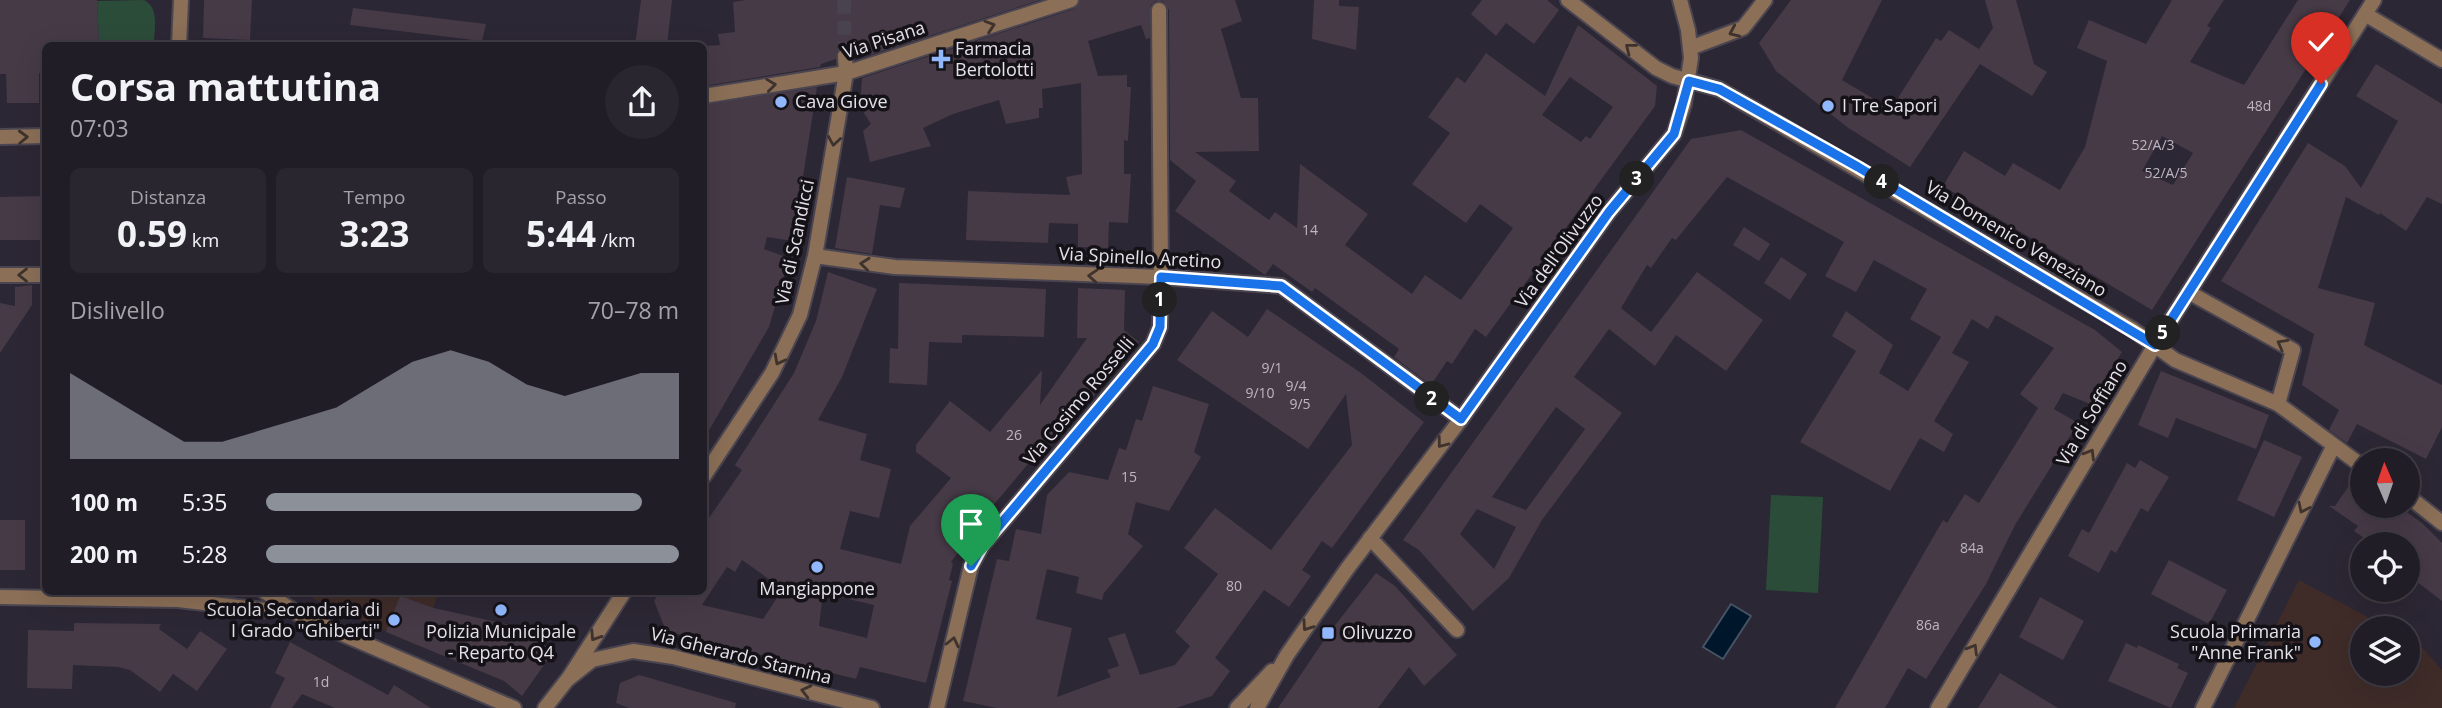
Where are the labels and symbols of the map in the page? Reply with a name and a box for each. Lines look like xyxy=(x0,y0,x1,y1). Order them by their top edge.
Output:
pin xyxy=(2291,12.0,2351,84)
street label: Via Pisana xyxy=(840,15,928,64)
one-way arrow xyxy=(984,20,996,35)
one-way arrow xyxy=(1728,24,1741,38)
place label: Farmacia Bertolotti xyxy=(955,36,1034,81)
one-way arrow xyxy=(1625,44,1638,57)
marker: Farmacia Bertolotti xyxy=(933,51,949,67)
one-way arrow xyxy=(765,78,777,93)
place label: Cava Giove xyxy=(795,89,888,113)
place label: I Tre Sapori xyxy=(1842,93,1937,117)
marker: Cava Giove xyxy=(773,94,789,110)
house number: 48d xyxy=(2247,96,2271,115)
marker: I Tre Sapori xyxy=(1820,98,1836,114)
one-way arrow xyxy=(18,129,29,144)
one-way arrow xyxy=(827,135,842,147)
house number: 52/A/3 xyxy=(2131,135,2175,154)
pin: 3 xyxy=(1620,162,1654,196)
house number: 52/A/5 xyxy=(2144,163,2188,182)
pin: 4 xyxy=(1864,164,1899,200)
street label: Via Domenico Veneziano xyxy=(1922,175,2111,302)
street label: Via di Scandicci xyxy=(769,177,819,306)
street label: Via dell'Olivuzzo xyxy=(1509,189,1608,312)
house number: 14 xyxy=(1302,220,1318,239)
street label: Via Spinello Aretino xyxy=(1058,241,1222,273)
one-way arrow xyxy=(860,257,871,272)
one-way arrow xyxy=(17,267,28,282)
one-way arrow xyxy=(1087,268,1098,283)
pin: 1 xyxy=(1142,282,1178,318)
pin: 5 xyxy=(2146,316,2180,350)
street label: Via Cosimo Rosselli xyxy=(1018,331,1139,469)
one-way arrow xyxy=(2276,339,2289,352)
one-way arrow xyxy=(774,353,788,365)
street label: Via di Soffiano xyxy=(2050,355,2132,470)
house number: 9/1 xyxy=(1261,358,1283,377)
house number: 9/4 xyxy=(1285,376,1307,395)
pin: 2 xyxy=(1414,382,1450,416)
house number: 9/10 xyxy=(1245,383,1275,402)
house number: 9/5 xyxy=(1289,394,1311,413)
house number: 26 xyxy=(1006,425,1022,444)
one-way arrow xyxy=(1438,436,1451,448)
north arrow xyxy=(2350,448,2420,518)
one-way arrow xyxy=(2082,449,2095,462)
house number: 15 xyxy=(1121,467,1137,486)
pin xyxy=(941,494,1001,566)
one-way arrow xyxy=(2297,501,2311,513)
house number: 84a xyxy=(1960,538,1984,557)
marker: Mangiappone xyxy=(809,559,825,575)
place label: Mangiappone xyxy=(759,576,875,600)
house number: 80 xyxy=(1226,576,1242,595)
place label: Scuola Secondaria di I Grado "Ghiberti" xyxy=(207,597,380,642)
marker: Polizia Municipale - Reparto Q4 xyxy=(493,602,509,618)
marker: Scuola Secondaria di I Grado "Ghiberti" xyxy=(386,612,402,628)
house number: 86a xyxy=(1916,615,1940,634)
one-way arrow xyxy=(1303,618,1315,631)
place label: Polizia Municipale - Reparto Q4 xyxy=(426,619,576,664)
place label: Scuola Primaria "Anne Frank" xyxy=(2170,619,2301,664)
place label: Olivuzzo xyxy=(1342,620,1413,644)
street label: Via Gherardo Starnina xyxy=(648,621,834,689)
marker: Olivuzzo xyxy=(1320,625,1336,641)
one-way arrow xyxy=(590,628,603,641)
marker: Scuola Primaria "Anne Frank" xyxy=(2307,634,2323,650)
one-way arrow xyxy=(945,636,959,648)
one-way arrow xyxy=(1965,644,1978,657)
house number: 1d xyxy=(313,672,329,691)
one-way arrow xyxy=(800,685,812,699)

